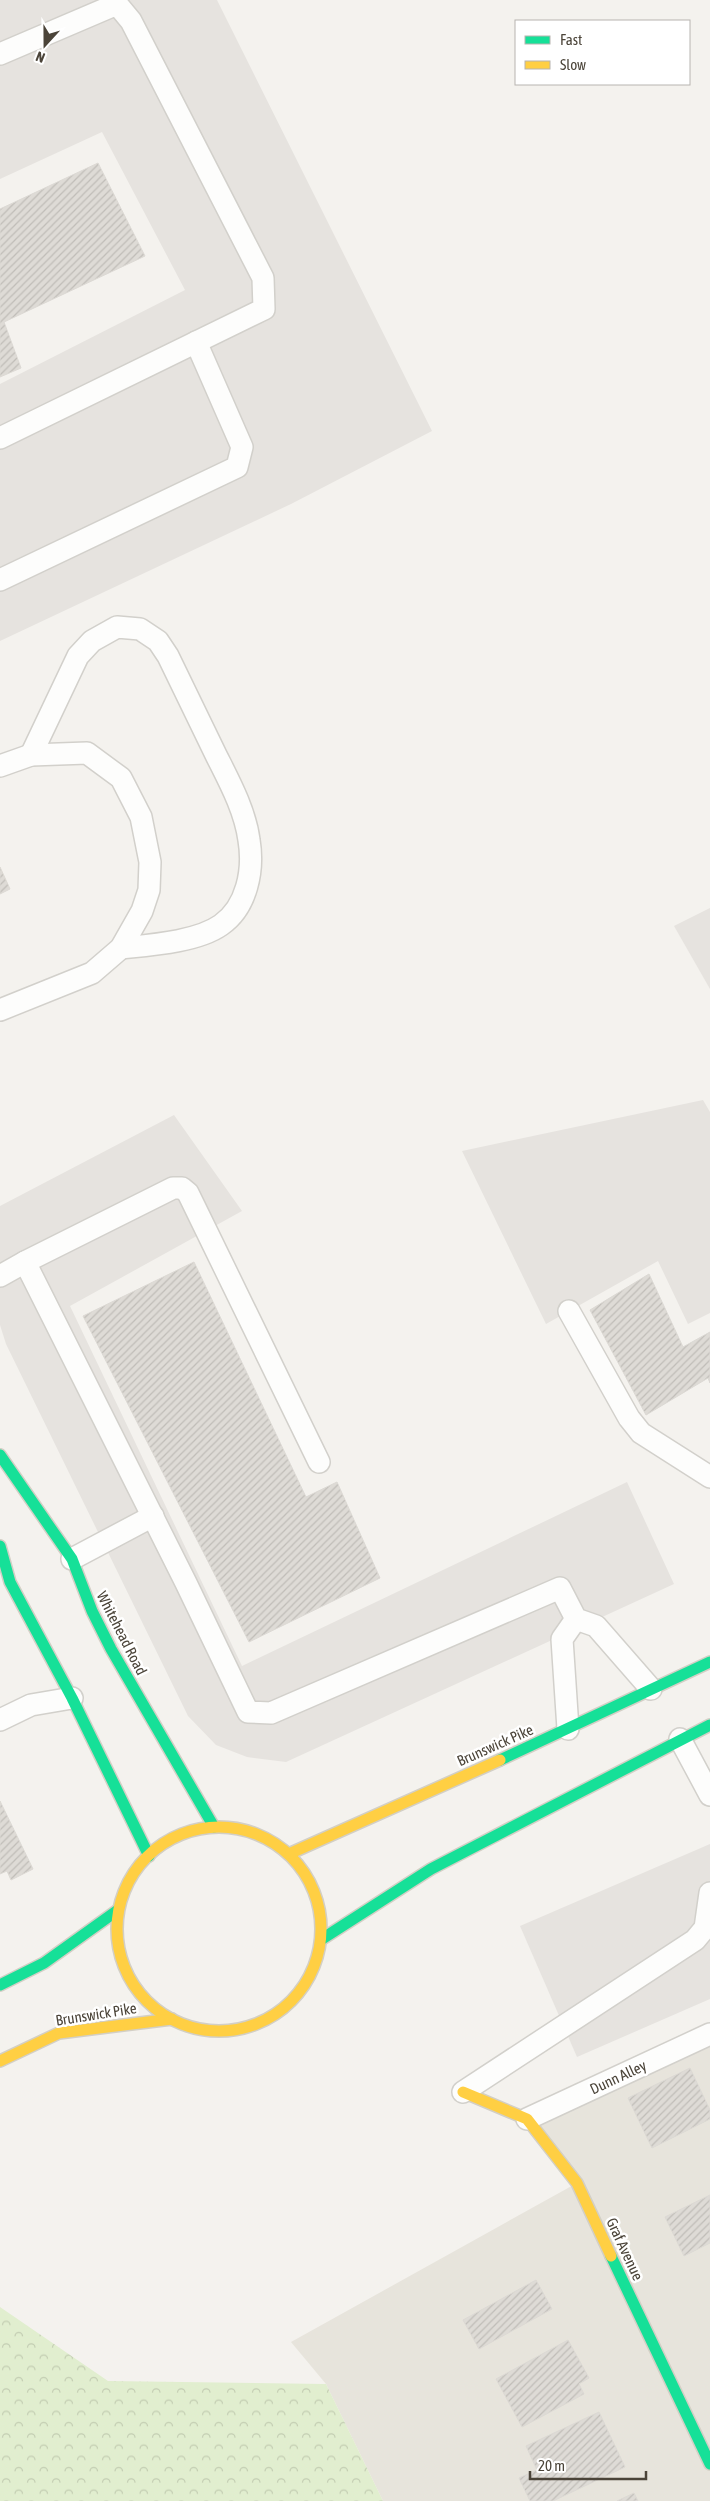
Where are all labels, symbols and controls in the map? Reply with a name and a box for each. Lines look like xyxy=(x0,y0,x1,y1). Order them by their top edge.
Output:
north arrow xyxy=(20,20,70,70)
legend xyxy=(515,20,690,85)
text: Fast xyxy=(560,31,582,48)
text: N xyxy=(34,48,47,66)
text: Slow xyxy=(560,56,586,73)
street label: Whitehead Road xyxy=(94,1588,150,1678)
street label: Brunswick Pike xyxy=(454,1721,536,1769)
street label: Brunswick Pike xyxy=(54,1999,138,2029)
street label: Dunn Alley xyxy=(587,2057,649,2097)
street label: Graf Avenue xyxy=(603,2215,647,2283)
scale bar xyxy=(530,2448,646,2480)
text: 20 m xyxy=(538,2457,565,2474)

